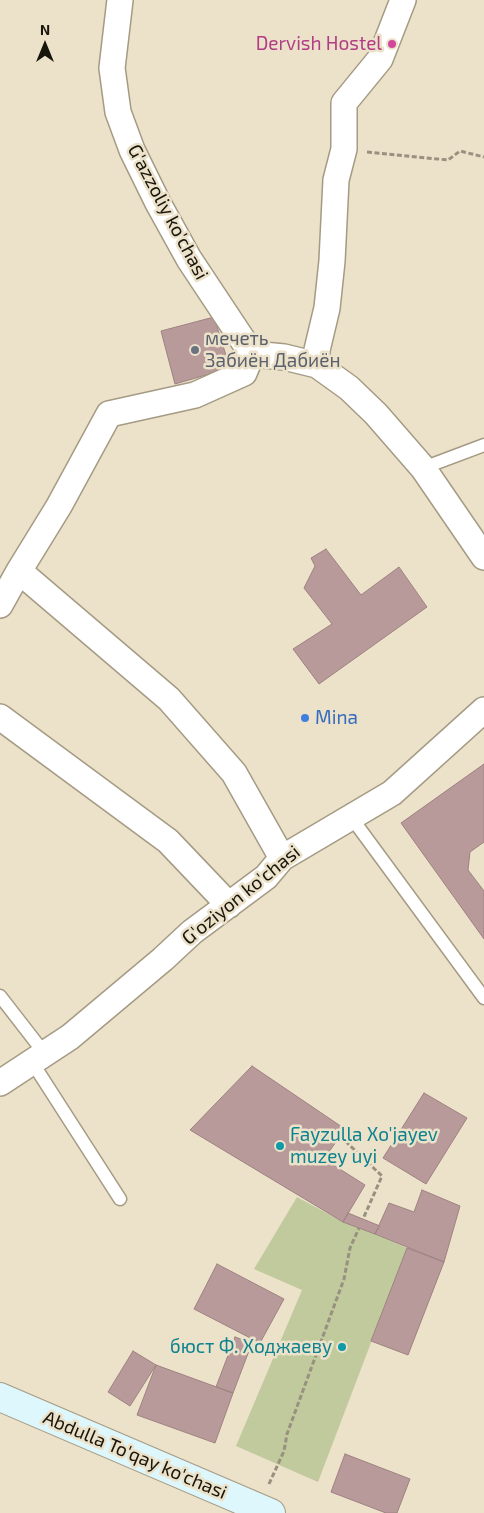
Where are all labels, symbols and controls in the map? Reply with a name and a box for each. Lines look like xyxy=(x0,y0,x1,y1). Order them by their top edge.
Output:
north arrow xyxy=(20,20,70,70)
text: N xyxy=(40,21,50,38)
place label: Dervish Hostel xyxy=(256,33,382,55)
marker: Dervish Hostel xyxy=(386,38,398,50)
street label: G'azzoliy ko'chasi xyxy=(123,141,213,283)
place label: мечеть Забиён Дабиён xyxy=(205,328,341,372)
marker: мечеть Забиён Дабиён xyxy=(189,344,201,356)
place label: Mina xyxy=(315,707,358,729)
marker: Mina xyxy=(299,712,311,724)
street label: G'oziyon ko'chasi xyxy=(177,840,305,950)
place label: Fayzulla Xo'jayev muzey uyi xyxy=(290,1124,438,1168)
marker: Fayzulla Xo'jayev muzey uyi xyxy=(274,1140,286,1152)
place label: бюст Ф. Ходжаеву xyxy=(170,1336,332,1358)
marker: бюст Ф. Ходжаеву xyxy=(336,1341,348,1353)
street label: Abdulla To'qay ko'chasi xyxy=(40,1406,230,1504)

